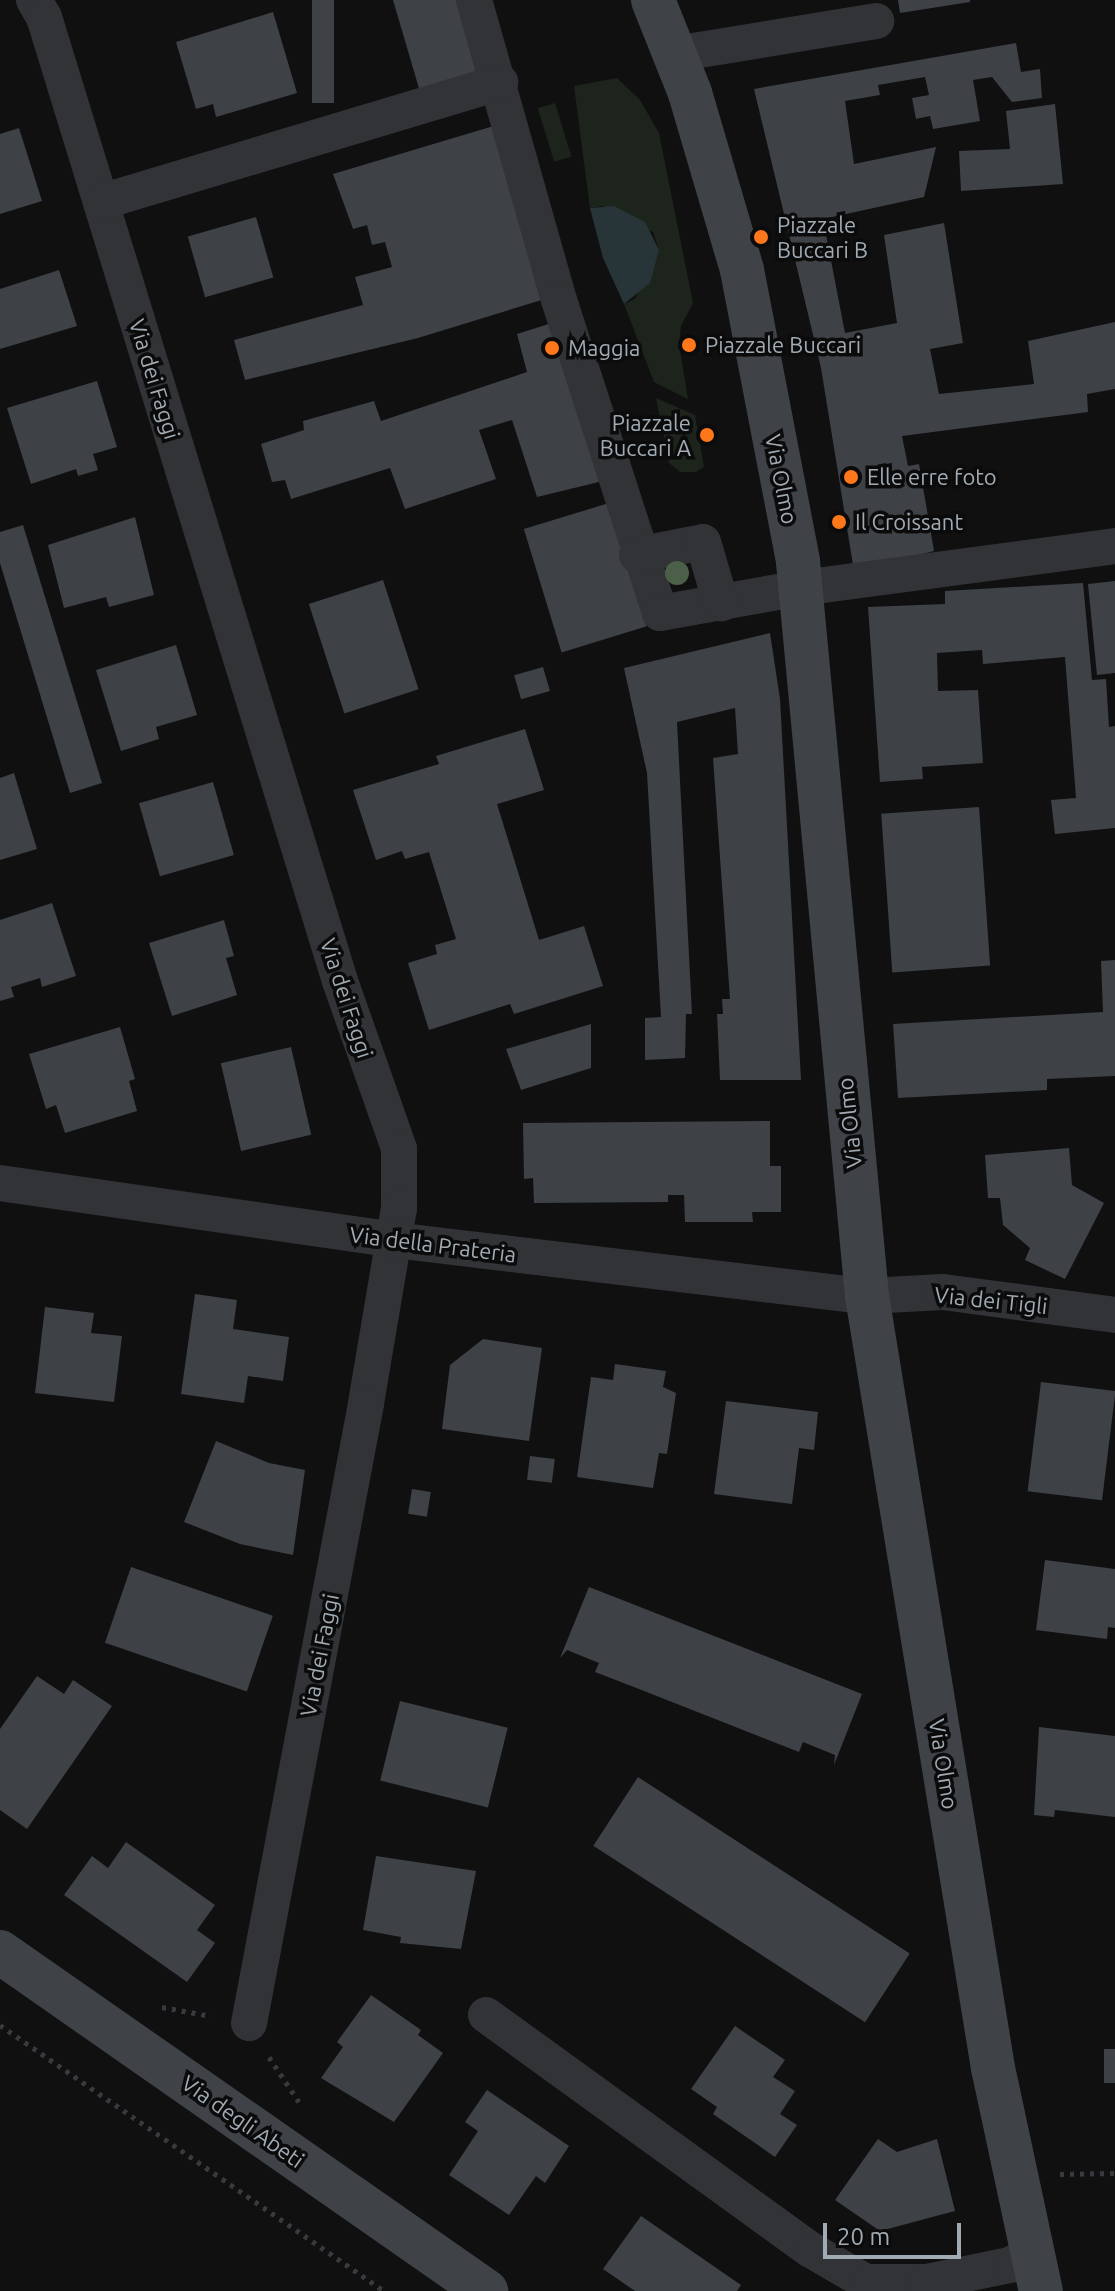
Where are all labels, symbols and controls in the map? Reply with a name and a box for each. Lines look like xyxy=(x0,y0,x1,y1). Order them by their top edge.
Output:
place label: Piazzale Buccari B xyxy=(777,211,868,262)
marker: Piazzale Buccari B xyxy=(752,228,770,246)
street label: Via dei Faggi xyxy=(124,316,186,442)
place label: Piazzale Buccari xyxy=(705,332,861,358)
place label: Maggia xyxy=(568,335,640,361)
marker: Piazzale Buccari xyxy=(680,336,698,354)
marker: Maggia xyxy=(543,339,561,357)
place label: Piazzale Buccari A xyxy=(600,409,691,460)
marker: Piazzale Buccari A xyxy=(698,426,716,444)
street label: Via Olmo xyxy=(760,432,804,526)
place label: Elle erre foto xyxy=(867,464,997,490)
marker: Elle erre foto xyxy=(842,468,860,486)
place label: Il Croissant xyxy=(855,509,963,535)
marker: Il Croissant xyxy=(830,513,848,531)
street label: Via dei Faggi xyxy=(315,935,379,1061)
street label: Via Olmo xyxy=(831,1076,867,1170)
street label: Via della Prateria xyxy=(348,1221,518,1267)
street label: Via dei Tigli xyxy=(933,1281,1049,1319)
street label: Via dei Faggi xyxy=(294,1591,344,1719)
street label: Via Olmo xyxy=(924,1717,964,1811)
street label: Via degli Abeti xyxy=(177,2069,309,2173)
scale bar xyxy=(827,2207,965,2257)
text: 20 m xyxy=(837,2223,890,2250)

